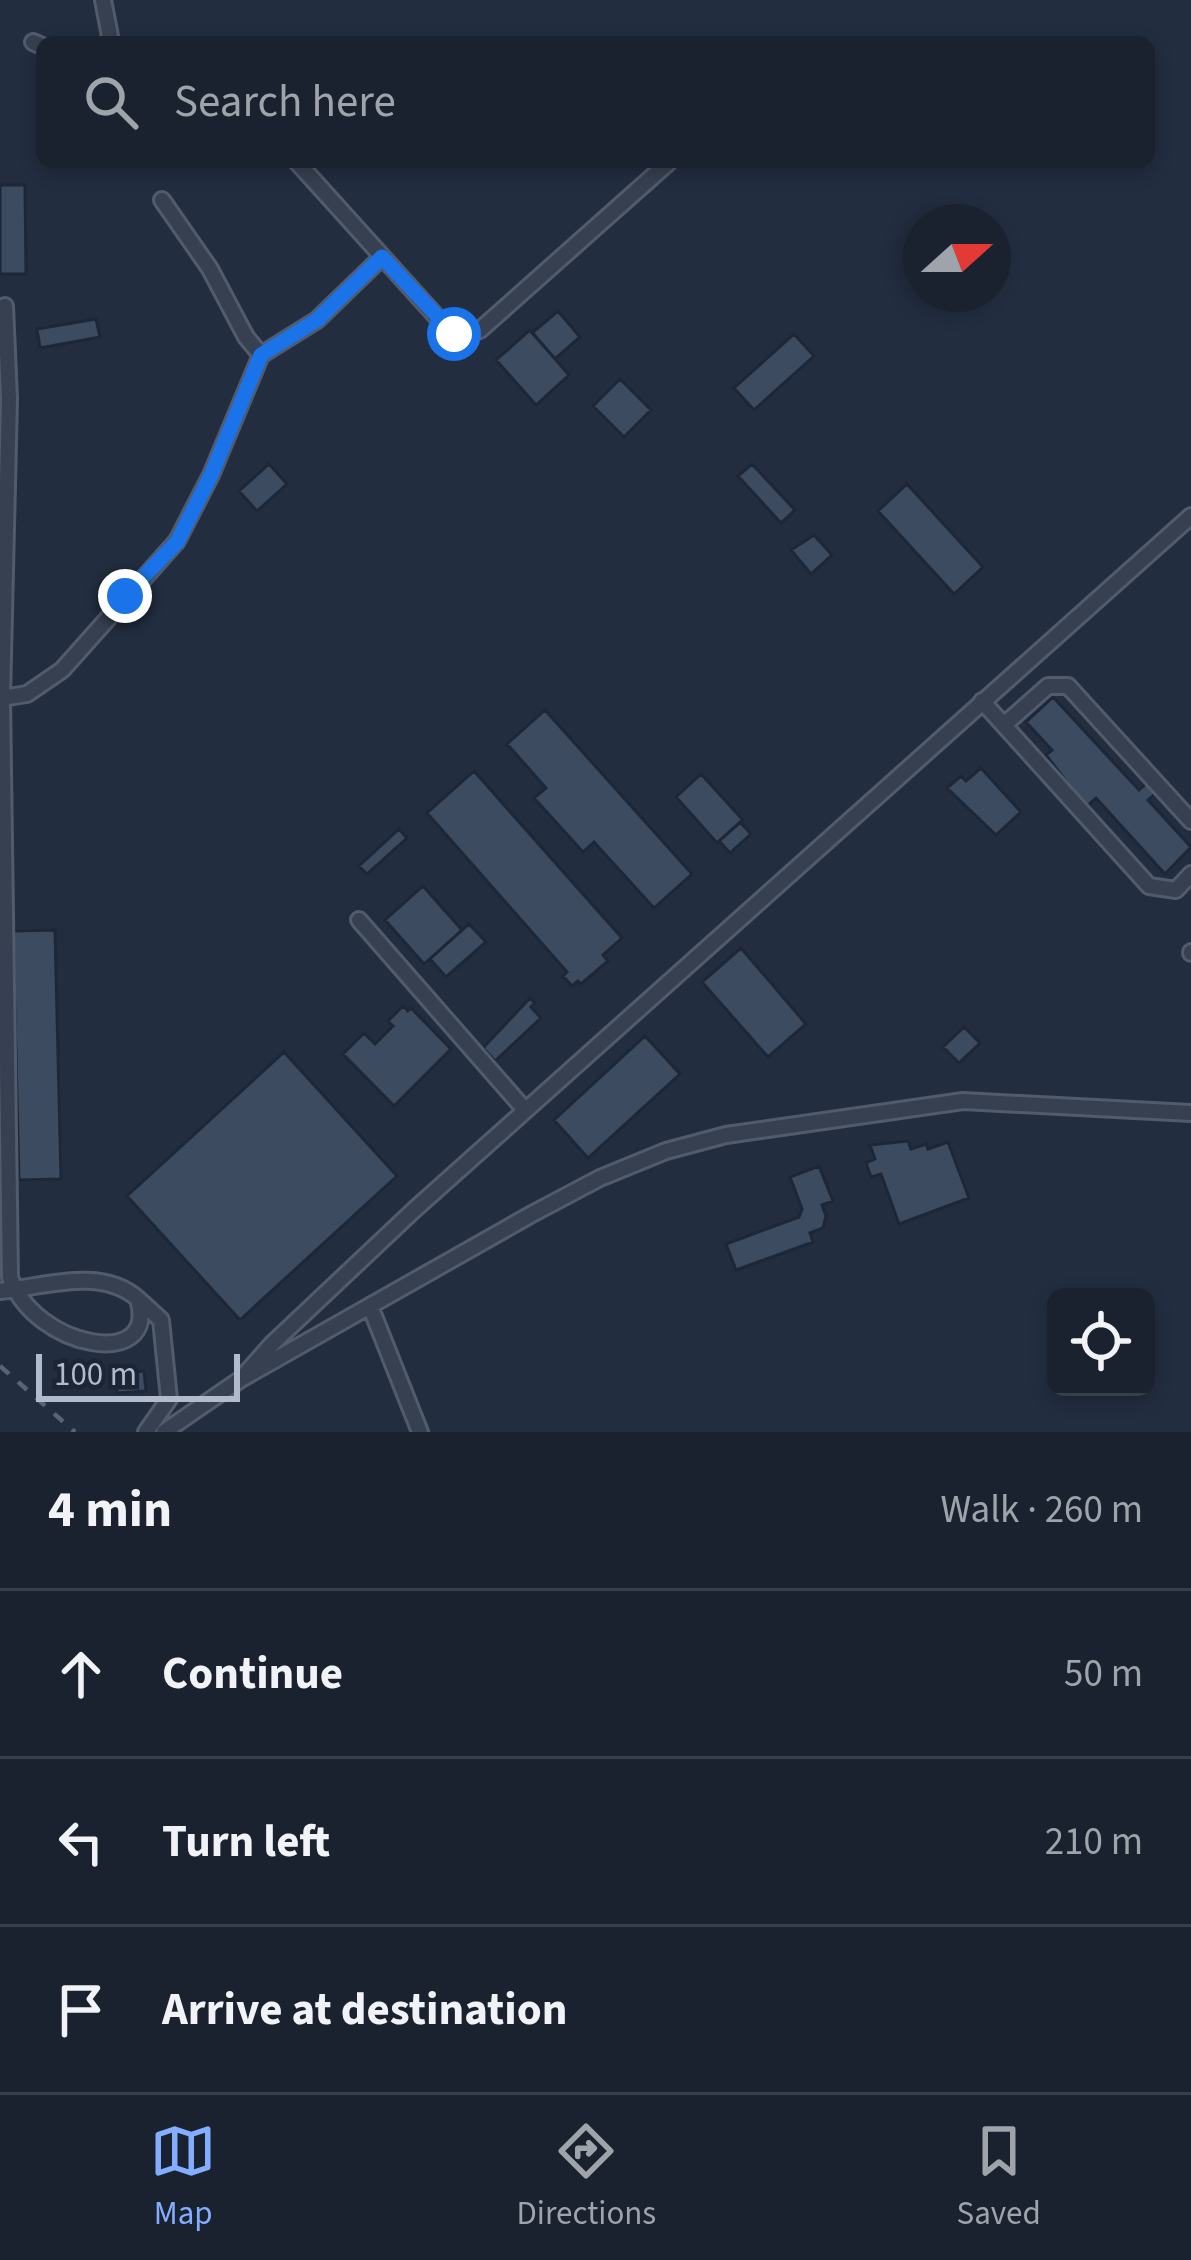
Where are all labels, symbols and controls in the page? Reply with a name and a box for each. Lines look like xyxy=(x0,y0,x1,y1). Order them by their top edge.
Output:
search box xyxy=(36,36,1155,168)
icon: search xyxy=(78,69,144,135)
text: Search here xyxy=(174,70,396,134)
north arrow xyxy=(903,204,1011,312)
route start xyxy=(427,307,481,361)
route end xyxy=(98,569,152,623)
map controls xyxy=(1047,1288,1155,1396)
button: locate xyxy=(1047,1288,1155,1396)
scale bar xyxy=(36,1348,240,1401)
text: 100 m xyxy=(54,1351,137,1398)
text: 4 min xyxy=(48,1474,172,1546)
text: Walk · 260 m xyxy=(940,1482,1143,1538)
icon: ahead xyxy=(48,1641,114,1707)
text: Continue xyxy=(162,1642,343,1706)
text: 50 m xyxy=(1064,1646,1143,1702)
icon: left xyxy=(48,1809,114,1875)
text: Turn left xyxy=(162,1810,330,1874)
text: 210 m xyxy=(1045,1814,1143,1870)
icon: arrive xyxy=(48,1977,114,2043)
text: Arrive at destination xyxy=(162,1978,567,2042)
tab: Map xyxy=(150,2118,216,2237)
tab: Directions xyxy=(517,2118,656,2237)
tab: Saved xyxy=(957,2118,1041,2237)

